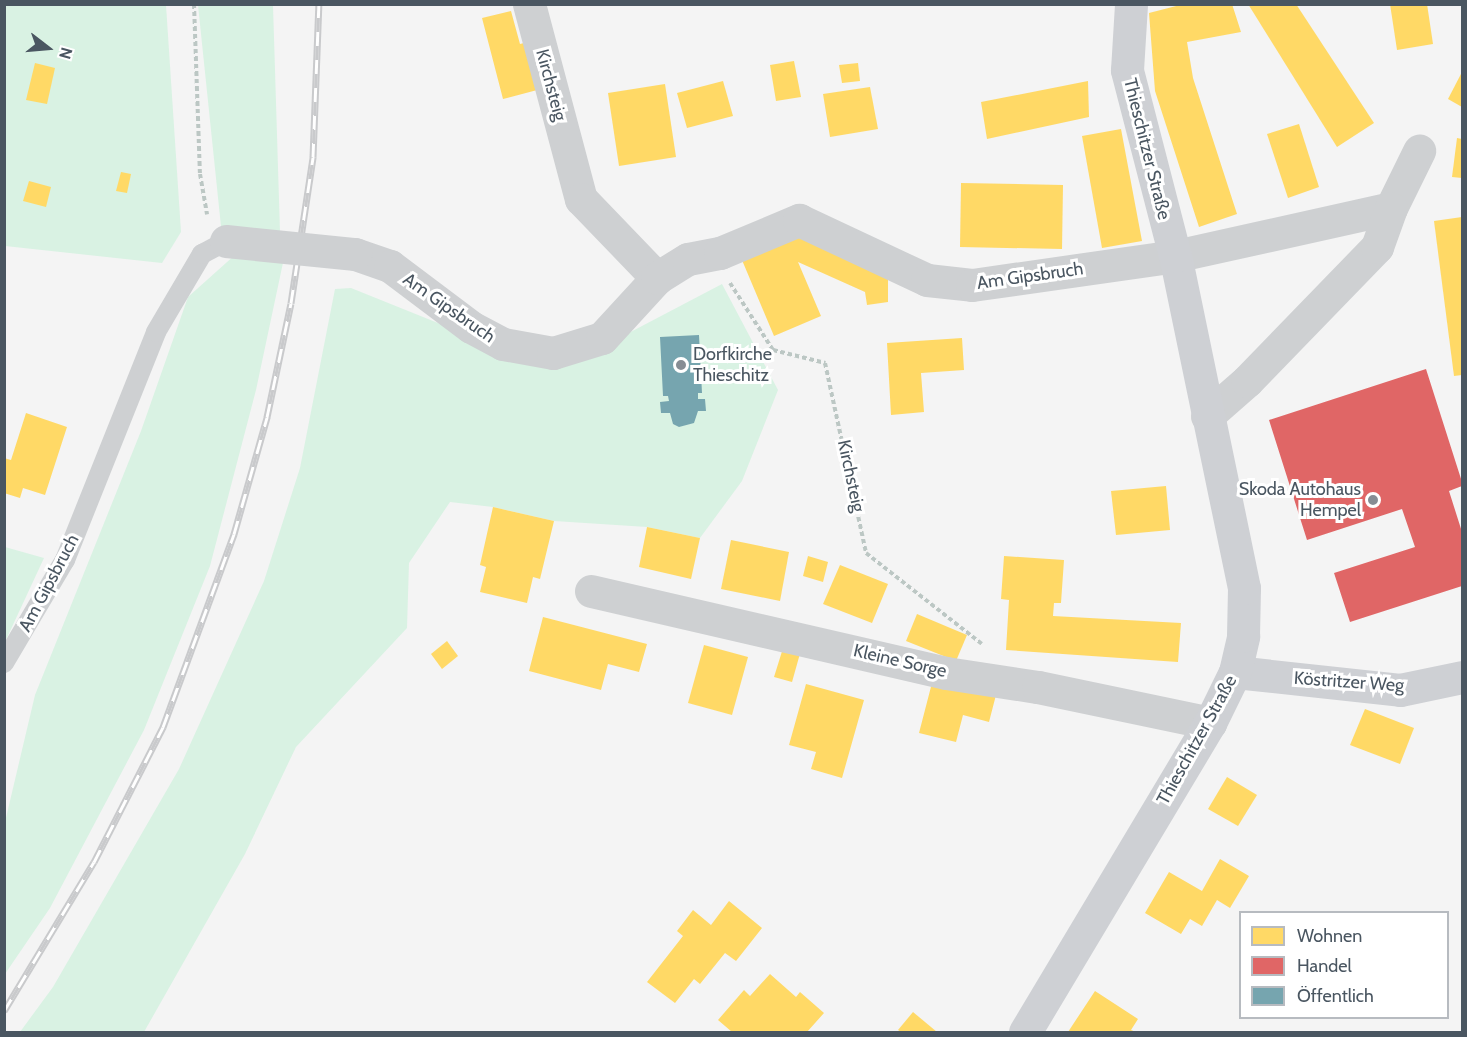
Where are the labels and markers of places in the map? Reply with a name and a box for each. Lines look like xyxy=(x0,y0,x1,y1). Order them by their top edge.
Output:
place label: Dorfkirche Thieschitz xyxy=(693,344,772,386)
marker: Dorfkirche Thieschitz xyxy=(674,358,688,372)
place label: Skoda Autohaus Hempel xyxy=(1239,479,1361,522)
marker: Skoda Autohaus Hempel xyxy=(1366,493,1380,507)

